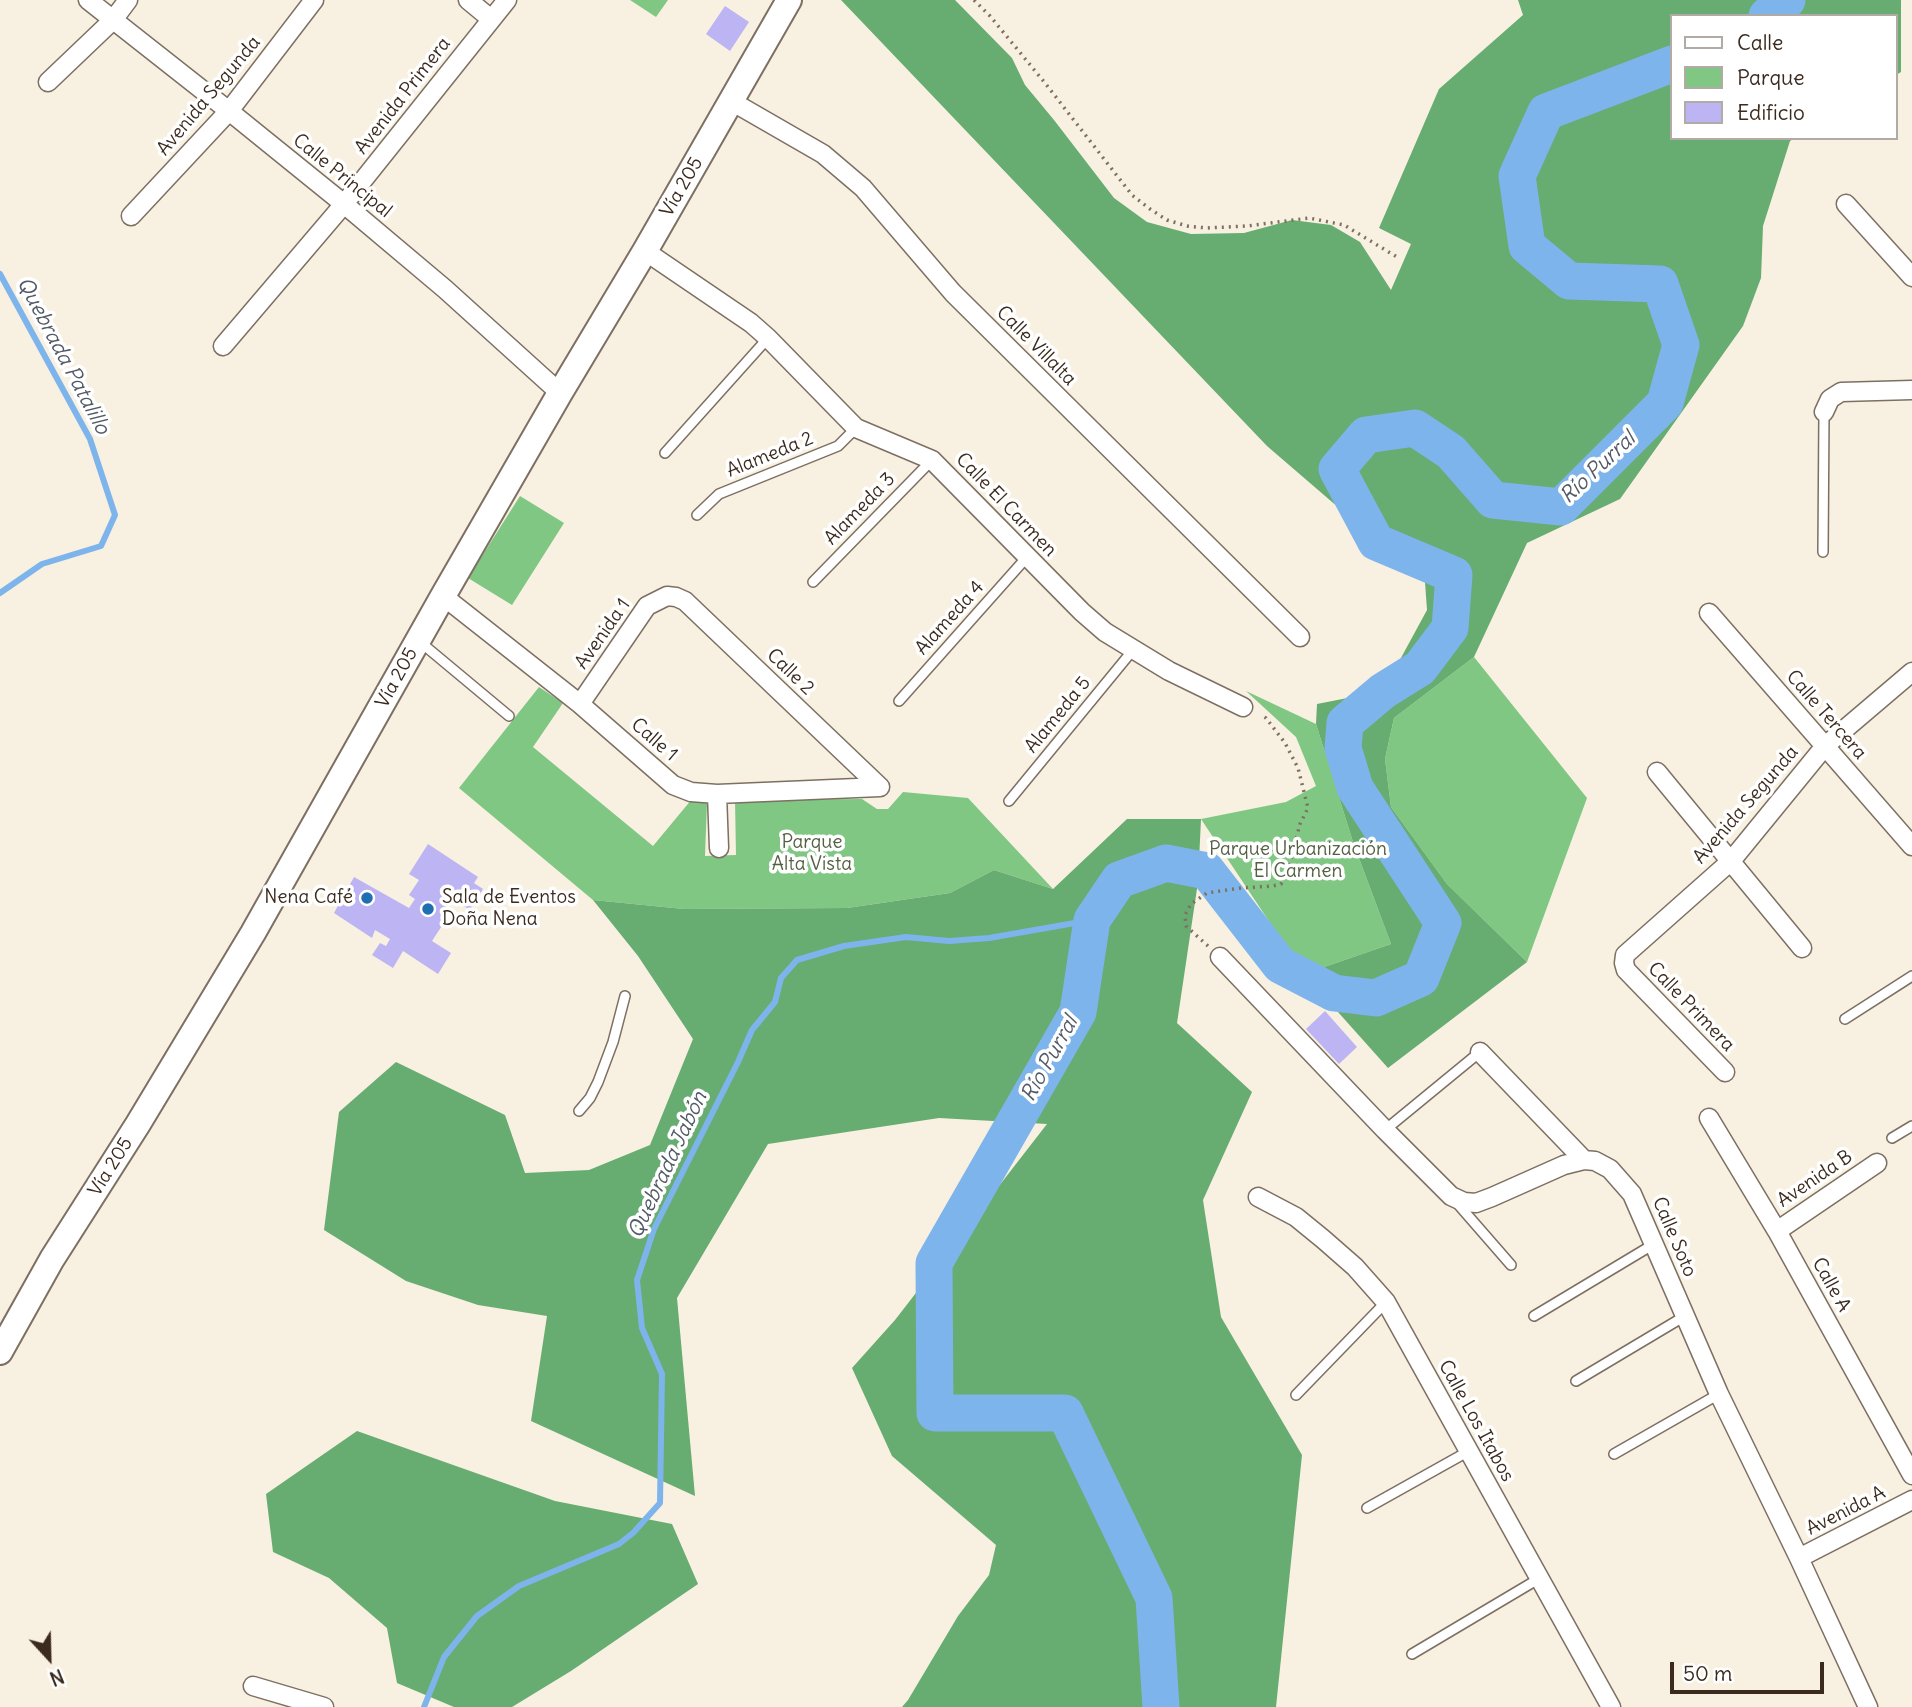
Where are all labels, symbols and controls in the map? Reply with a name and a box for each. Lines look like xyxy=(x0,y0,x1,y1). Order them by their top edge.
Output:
legend xyxy=(1671,14,1898,140)
text: Calle xyxy=(1737,29,1783,56)
street label: Avenida Segunda xyxy=(152,32,266,160)
street label: Avenida Primera xyxy=(350,33,456,159)
text: Parque xyxy=(1737,64,1805,91)
text: Edificio xyxy=(1737,99,1805,126)
street label: Calle Principal xyxy=(288,129,396,223)
street label: Vía 205 xyxy=(656,153,708,221)
water label: Quebrada Patalillo xyxy=(11,273,115,439)
street label: Calle Villalta xyxy=(991,301,1081,391)
street label: Alameda 2 xyxy=(723,427,817,483)
water label: Río Purral xyxy=(1555,427,1641,509)
street label: Calle El Carmen xyxy=(951,448,1061,562)
street label: Alameda 3 xyxy=(820,468,900,550)
street label: Alameda 4 xyxy=(911,576,989,660)
street label: Avenida 1 xyxy=(570,594,636,674)
street label: Vía 205 xyxy=(371,644,423,712)
street label: Calle 2 xyxy=(762,644,818,700)
street label: Calle Tercera xyxy=(1781,666,1871,764)
street label: Alameda 5 xyxy=(1020,672,1096,758)
street label: Calle 1 xyxy=(626,714,682,766)
street label: Avenida Segunda xyxy=(1689,741,1803,869)
park label: Parque Alta Vista xyxy=(772,832,852,876)
park label: Parque Urbanización El Carmen xyxy=(1209,839,1387,883)
place label: Nena Café xyxy=(264,887,353,909)
place label: Sala de Eventos Doña Nena xyxy=(442,887,576,931)
marker: Nena Café xyxy=(359,890,375,906)
marker: Sala de Eventos Doña Nena xyxy=(420,901,436,917)
street label: Calle Primera xyxy=(1643,958,1739,1056)
water label: Río Purral xyxy=(1016,1012,1084,1106)
water label: Quebrada Jabón xyxy=(623,1088,713,1242)
street label: Vía 205 xyxy=(84,1133,138,1201)
street label: Avenida B xyxy=(1773,1146,1857,1212)
street label: Calle Soto xyxy=(1647,1194,1701,1280)
street label: Calle A xyxy=(1807,1254,1855,1316)
street label: Calle Los Itabos xyxy=(1433,1356,1519,1486)
street label: Avenida A xyxy=(1803,1481,1889,1541)
north arrow xyxy=(14,1623,84,1693)
scale bar xyxy=(1674,1648,1828,1692)
text: 50 m xyxy=(1683,1660,1732,1687)
text: N xyxy=(46,1664,67,1691)

